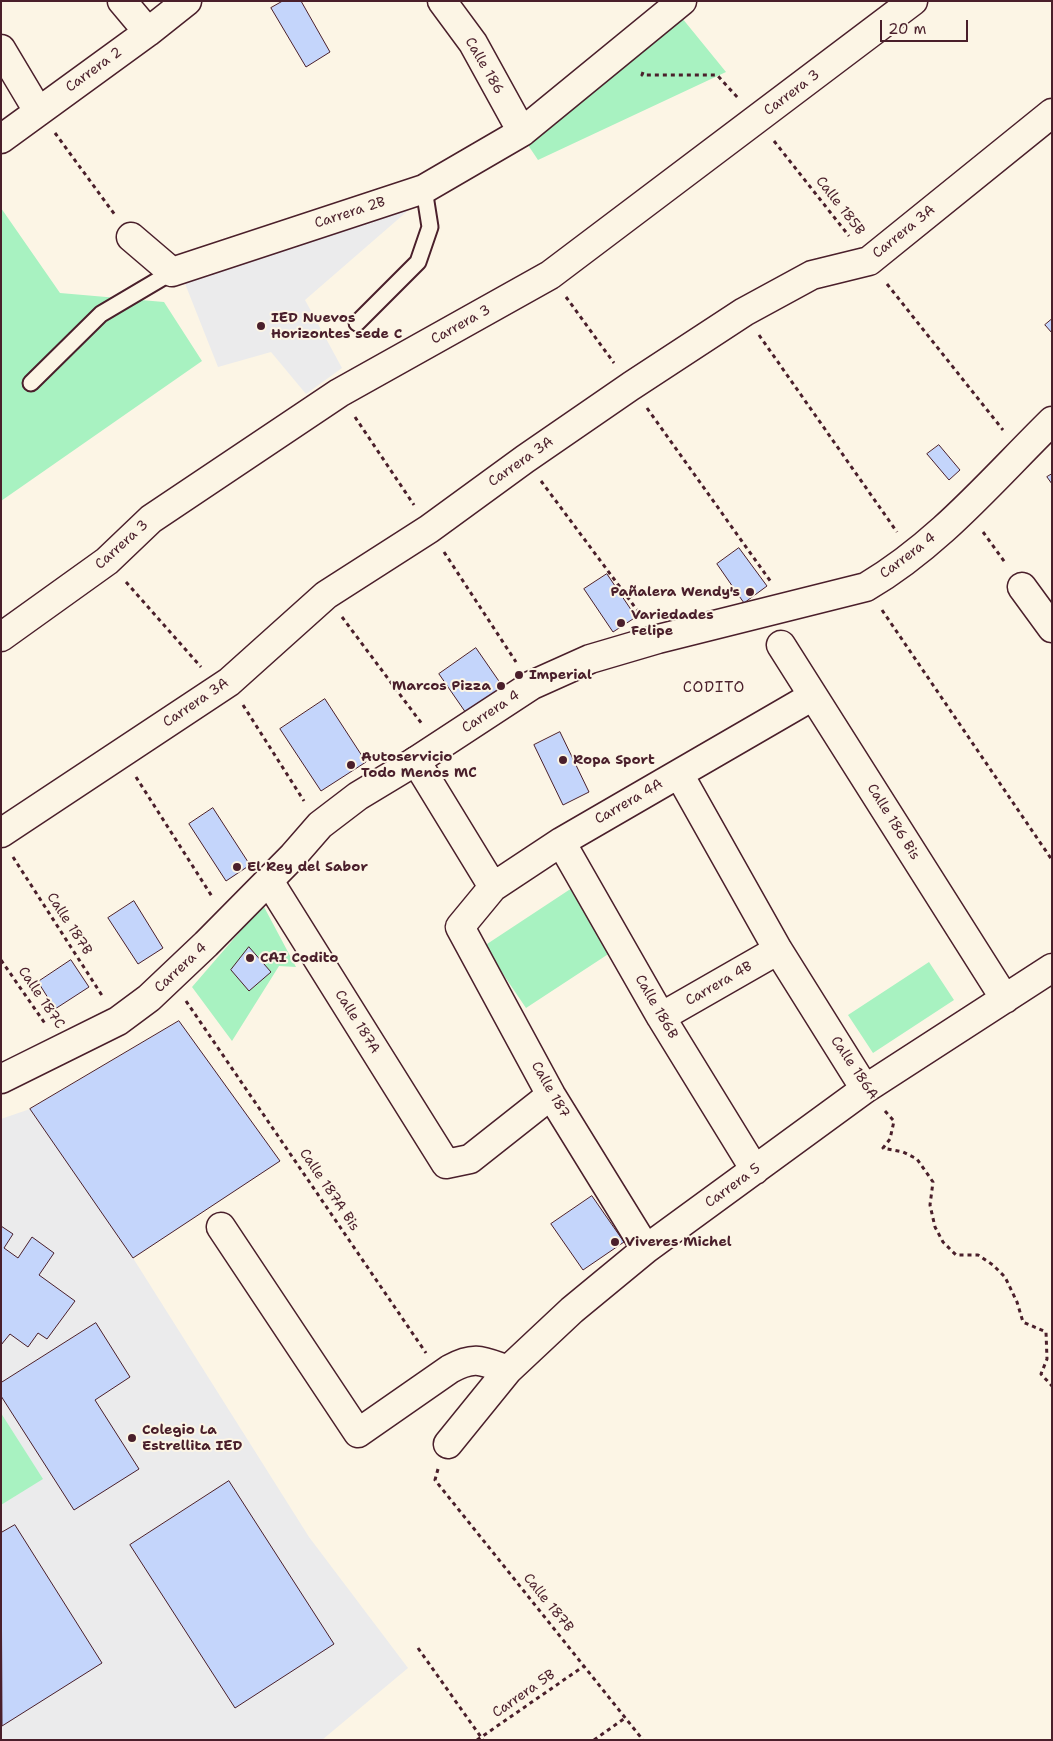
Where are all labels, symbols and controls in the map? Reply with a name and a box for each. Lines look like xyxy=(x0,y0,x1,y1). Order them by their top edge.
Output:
scale bar xyxy=(883,10,970,42)
text: 20 m xyxy=(888,19,927,39)
street label: Calle 186 xyxy=(461,35,507,97)
street label: Carrera 2 xyxy=(63,44,125,96)
street label: Carrera 3 xyxy=(761,67,823,119)
street label: Calle 185B xyxy=(812,173,868,239)
street label: Carrera 2B xyxy=(312,194,388,232)
street label: Carrera 3A xyxy=(869,202,939,262)
street label: Carrera 3 xyxy=(428,302,494,348)
place label: IED Nuevos Horizontes sede C xyxy=(271,310,402,342)
marker: IED Nuevos Horizontes sede C xyxy=(255,320,267,332)
street label: Carrera 3A xyxy=(485,433,557,491)
street label: Carrera 3 xyxy=(92,517,152,573)
street label: Carrera 4 xyxy=(877,530,939,582)
place label: Pañalera Wendy's xyxy=(611,584,740,600)
marker: Pañalera Wendy's xyxy=(744,586,756,598)
place label: Variedades Felipe xyxy=(631,607,714,640)
marker: Variedades Felipe xyxy=(615,617,627,629)
place label: Imperial xyxy=(529,667,592,683)
marker: Imperial xyxy=(513,669,525,681)
street label: Carrera 3A xyxy=(160,675,232,731)
place label: Marcos Pizza xyxy=(392,678,491,694)
district label: CODITO xyxy=(682,679,746,697)
marker: Marcos Pizza xyxy=(495,680,507,692)
street label: Carrera 4 xyxy=(459,687,523,737)
place label: Autoservicio Todo Menos MC xyxy=(361,749,477,782)
place label: Ropa Sport xyxy=(573,752,655,768)
marker: Ropa Sport xyxy=(557,754,569,766)
marker: Autoservicio Todo Menos MC xyxy=(345,759,357,771)
street label: Carrera 4A xyxy=(592,776,666,828)
street label: Calle 186 Bis xyxy=(863,781,923,863)
place label: El Rey del Sabor xyxy=(247,859,368,875)
marker: El Rey del Sabor xyxy=(231,861,243,873)
street label: Calle 187B xyxy=(43,890,95,958)
street label: Carrera 4 xyxy=(151,939,211,997)
place label: CAI Codito xyxy=(260,950,338,966)
marker: CAI Codito xyxy=(244,952,256,964)
street label: Carrera 4B xyxy=(683,958,755,1010)
street label: Calle 187C xyxy=(14,964,68,1032)
street label: Calle 186B xyxy=(631,972,681,1042)
street label: Calle 187A xyxy=(331,987,383,1057)
street label: Calle 186A xyxy=(827,1033,881,1103)
street label: Calle 187 xyxy=(527,1059,573,1121)
street label: Calle 187A Bis xyxy=(295,1146,363,1234)
street label: Carrera 5 xyxy=(702,1160,764,1212)
place label: Viveres Michel xyxy=(625,1234,732,1250)
marker: Viveres Michel xyxy=(609,1236,621,1248)
place label: Colegio La Estrellita IED xyxy=(142,1422,242,1454)
marker: Colegio La Estrellita IED xyxy=(126,1432,138,1444)
street label: Calle 187B xyxy=(519,1570,577,1636)
street label: Carrera 5B xyxy=(489,1666,559,1722)

